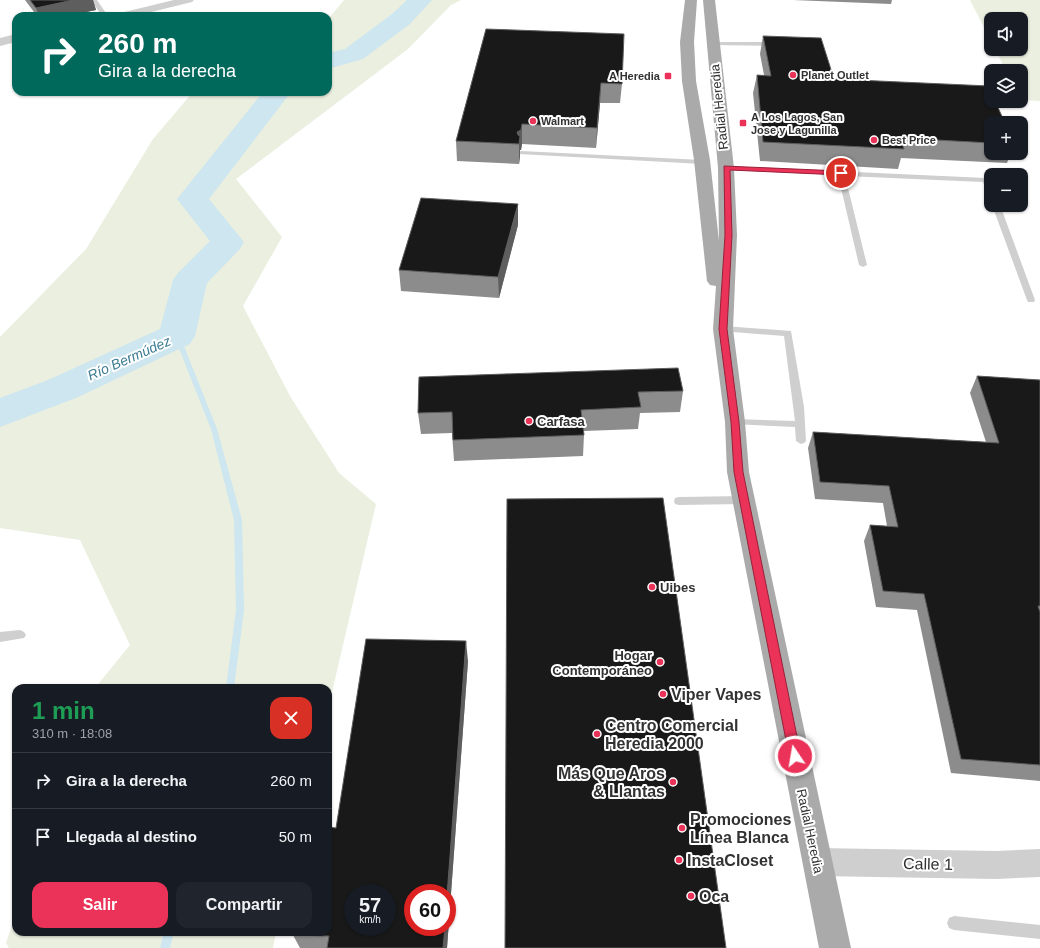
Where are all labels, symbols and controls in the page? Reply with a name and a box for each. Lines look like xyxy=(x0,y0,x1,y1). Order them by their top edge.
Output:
map controls xyxy=(984,12,1028,212)
button: sound xyxy=(984,12,1028,56)
icon: right xyxy=(32,28,84,80)
text: 260 m xyxy=(98,28,177,59)
text: Gira a la derecha xyxy=(98,61,236,81)
street label: Radial Heredia xyxy=(707,63,731,151)
button: layers xyxy=(984,64,1028,108)
place label: Planet Outlet xyxy=(801,69,869,81)
place label: A Heredia xyxy=(609,70,661,82)
marker: Planet Outlet xyxy=(788,70,798,80)
marker: A Heredia xyxy=(663,71,673,81)
place label: A Los Lagos, San Jose y Lagunilla xyxy=(751,111,843,136)
place label: Walmart xyxy=(541,115,584,127)
marker: Walmart xyxy=(528,116,538,126)
button: + xyxy=(984,116,1028,160)
marker: A Los Lagos, San Jose y Lagunilla xyxy=(738,118,748,128)
place label: Best Price xyxy=(882,134,936,146)
marker: Best Price xyxy=(869,135,879,145)
pin xyxy=(824,156,858,190)
icon: arrive xyxy=(830,162,852,184)
button: − xyxy=(984,168,1028,212)
water label: Río Bermúdez xyxy=(85,332,173,384)
place label: Carfasa xyxy=(537,414,585,429)
marker: Carfasa xyxy=(524,416,534,426)
place label: Uibes xyxy=(660,580,695,595)
marker: Uibes xyxy=(647,582,657,592)
place label: Hogar Contemporáneo xyxy=(552,648,652,678)
marker: Hogar Contemporáneo xyxy=(655,657,665,667)
place label: Viper Vapes xyxy=(671,686,762,703)
marker: Viper Vapes xyxy=(658,689,668,699)
text: 1 min xyxy=(32,697,95,724)
button: close xyxy=(270,697,312,739)
place label: Centro Comercial Heredia 2000 xyxy=(605,717,738,752)
text: 310 m · 18:08 xyxy=(32,726,112,741)
marker: Centro Comercial Heredia 2000 xyxy=(592,729,602,739)
position arrow xyxy=(774,735,816,777)
place label: Más Que Aros & Llantas xyxy=(558,765,665,800)
icon: right xyxy=(32,770,54,792)
text: Gira a la derecha xyxy=(66,772,187,789)
text: 260 m xyxy=(270,772,312,789)
marker: Más Que Aros & Llantas xyxy=(668,777,678,787)
street label: Radial Heredia xyxy=(794,787,826,875)
place label: Promociones Línea Blanca xyxy=(690,811,791,846)
marker: Promociones Línea Blanca xyxy=(677,823,687,833)
icon: arrive xyxy=(32,826,54,848)
text: Llegada al destino xyxy=(66,828,197,845)
text: 50 m xyxy=(279,828,312,845)
place label: InstaCloset xyxy=(687,852,774,869)
marker: InstaCloset xyxy=(674,855,684,865)
street label: Calle 1 xyxy=(903,855,953,873)
button: Salir xyxy=(32,882,168,928)
button: Compartir xyxy=(176,882,312,928)
speed limit sign: 60 xyxy=(404,884,456,936)
place label: Oca xyxy=(699,888,729,905)
marker: Oca xyxy=(686,891,696,901)
text: 57 xyxy=(359,894,381,916)
text: km/h xyxy=(359,914,381,925)

